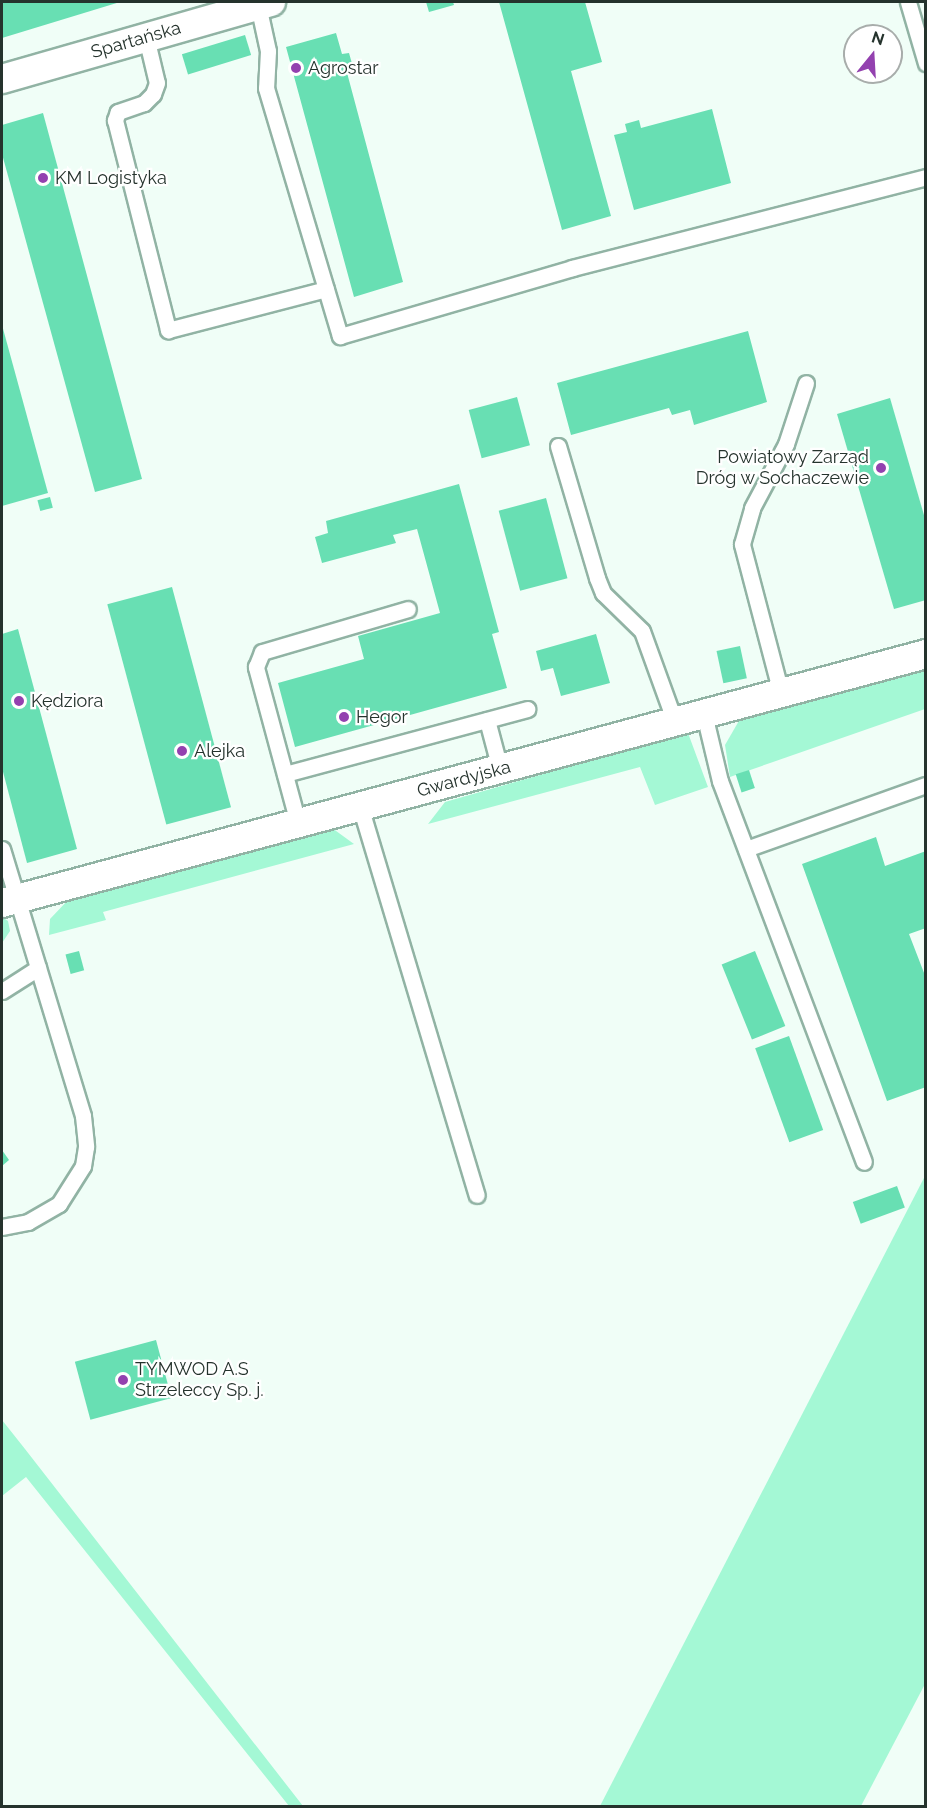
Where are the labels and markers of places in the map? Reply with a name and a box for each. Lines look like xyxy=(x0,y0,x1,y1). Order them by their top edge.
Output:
place label: Agrostar xyxy=(308,57,379,79)
marker: Agrostar xyxy=(289,61,303,75)
place label: KM Logistyka xyxy=(55,167,167,189)
marker: KM Logistyka xyxy=(36,171,50,185)
place label: Powiatowy Zarząd Dróg w Sochaczewie xyxy=(695,447,869,490)
marker: Powiatowy Zarząd Dróg w Sochaczewie xyxy=(874,461,888,475)
place label: Kędziora xyxy=(31,690,103,712)
marker: Kędziora xyxy=(12,694,26,708)
place label: Hegor xyxy=(356,706,408,728)
marker: Hegor xyxy=(337,710,351,724)
place label: Alejka xyxy=(194,740,245,762)
marker: Alejka xyxy=(175,744,189,758)
place label: TYMWOD A.S Strzeleccy Sp. j. xyxy=(135,1359,264,1402)
marker: TYMWOD A.S Strzeleccy Sp. j. xyxy=(116,1373,130,1387)

